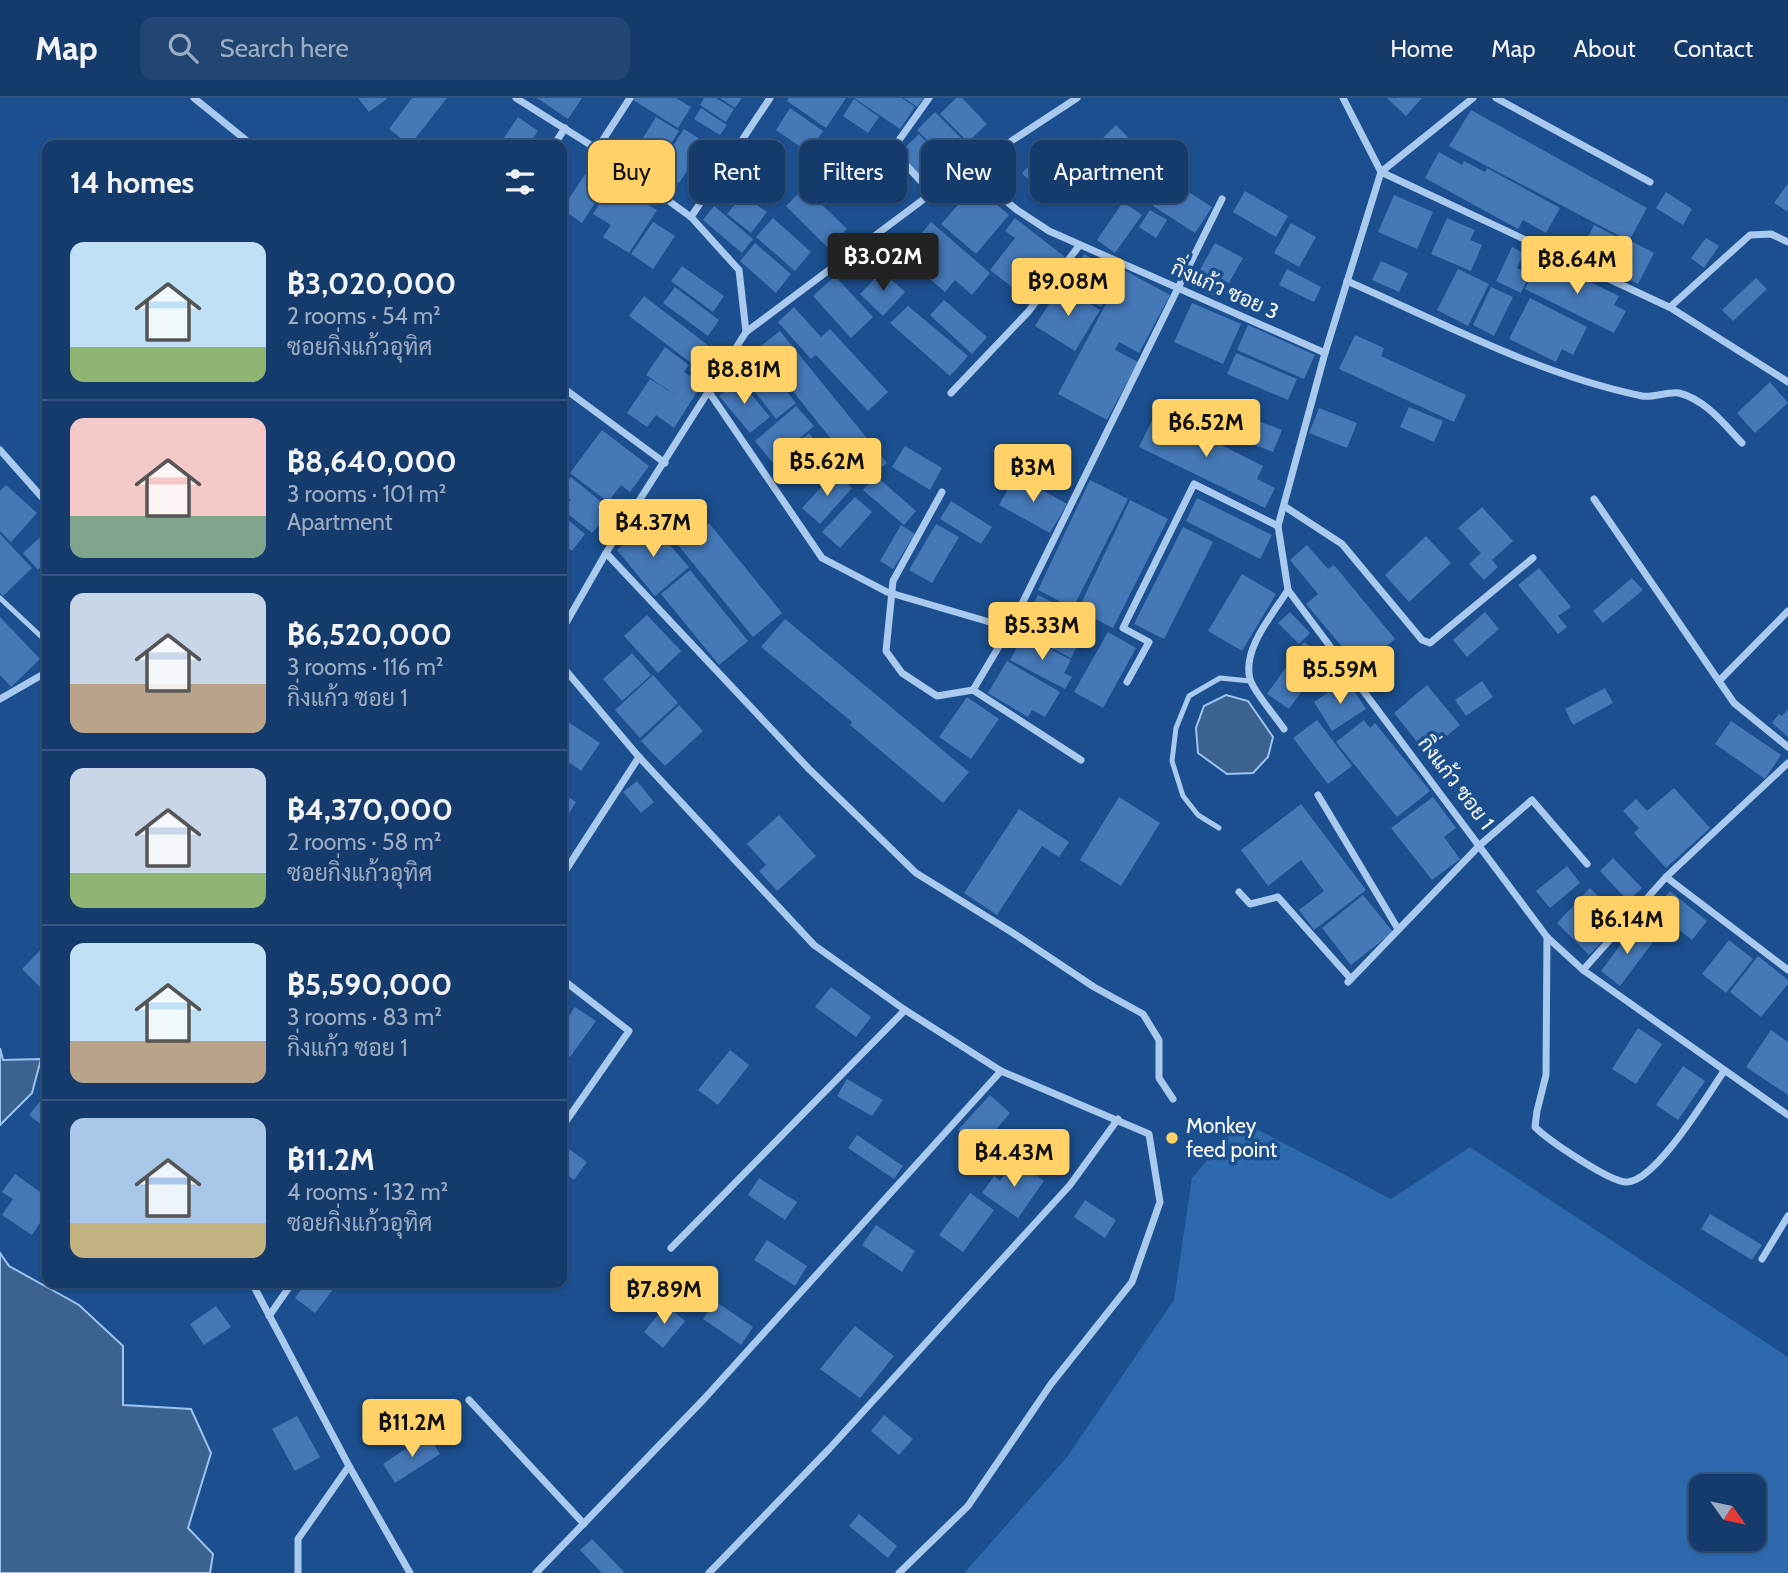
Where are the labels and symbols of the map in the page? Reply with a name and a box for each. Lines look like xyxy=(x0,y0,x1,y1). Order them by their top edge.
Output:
pin: ฿3.02M xyxy=(826,234,940,293)
pin: ฿8.64M xyxy=(1520,236,1634,296)
street label: กิ่งแก้ว ซอย 3 xyxy=(1168,249,1285,324)
pin: ฿9.08M xyxy=(1011,258,1125,318)
pin: ฿8.81M xyxy=(687,346,801,406)
pin: ฿6.52M xyxy=(1149,400,1263,459)
pin: ฿5.62M xyxy=(770,438,884,498)
pin: ฿3M xyxy=(999,444,1067,504)
pin: ฿4.37M xyxy=(596,500,710,559)
pin: ฿5.33M xyxy=(985,602,1099,662)
pin: ฿5.59M xyxy=(1283,646,1397,706)
street label: กิ่งแก้ว ซอย 1 xyxy=(1413,728,1504,834)
pin: ฿6.14M xyxy=(1570,896,1684,956)
place label: Monkey feed point xyxy=(1186,1113,1277,1162)
pin: ฿4.43M xyxy=(957,1130,1071,1189)
marker: Monkey feed point xyxy=(1164,1130,1180,1146)
pin: ฿7.89M xyxy=(607,1266,721,1326)
pin: ฿11.2M xyxy=(355,1400,469,1459)
north arrow xyxy=(1689,1474,1766,1550)

